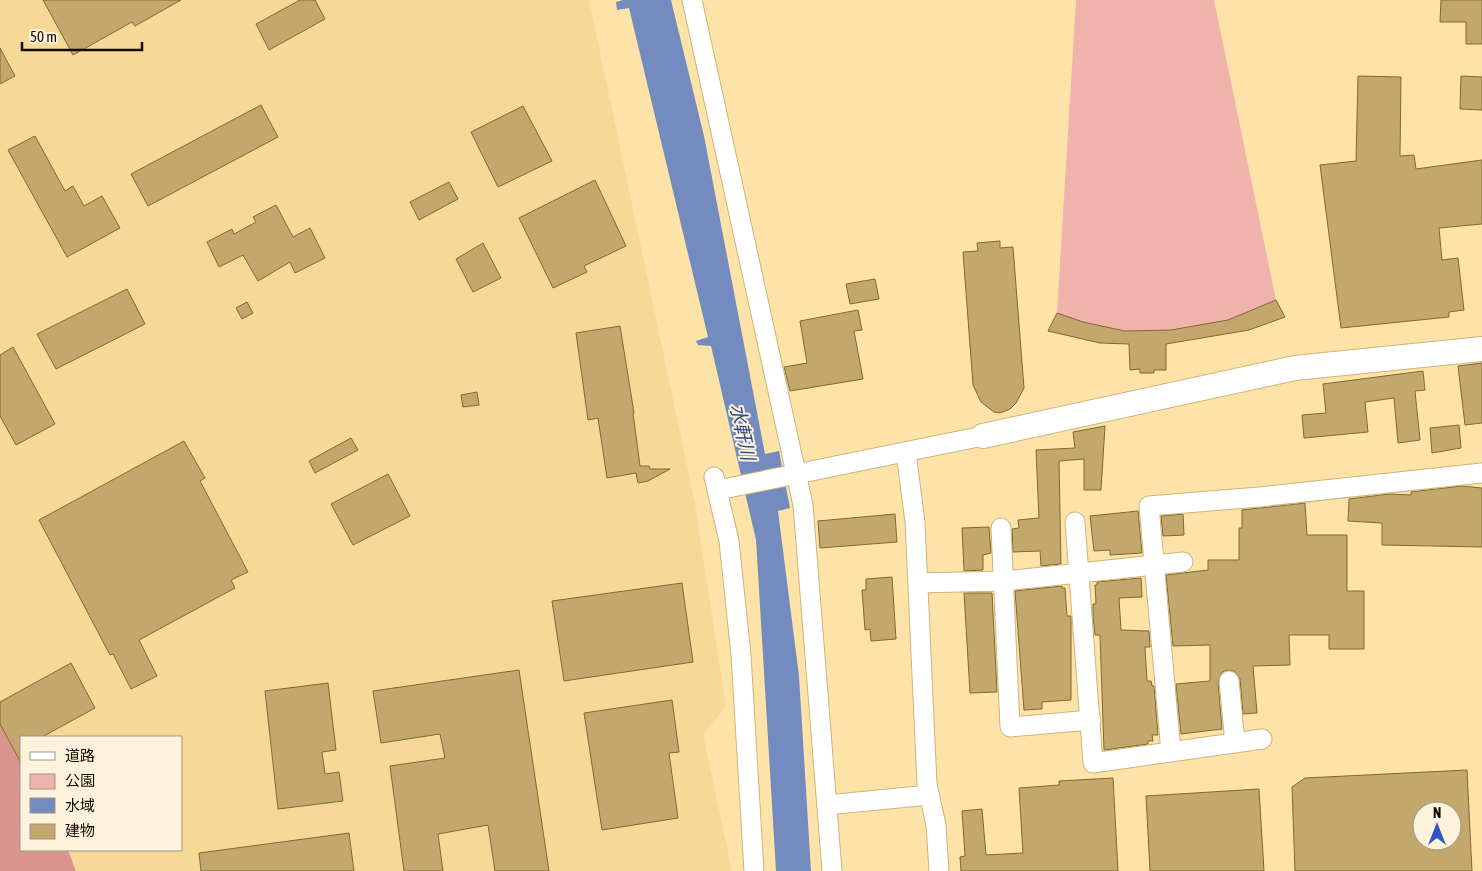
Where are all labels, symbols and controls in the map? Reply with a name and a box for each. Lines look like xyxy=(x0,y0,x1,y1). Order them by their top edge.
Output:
scale bar xyxy=(22,20,142,52)
text: 50 m xyxy=(30,28,57,45)
water label: 水軒川 xyxy=(726,402,760,464)
legend xyxy=(20,736,182,851)
text: 道路 xyxy=(65,747,95,764)
text: 公園 xyxy=(65,772,95,789)
text: 水域 xyxy=(65,797,95,814)
north arrow xyxy=(1412,801,1462,851)
text: N xyxy=(1433,805,1441,821)
text: 建物 xyxy=(65,822,95,839)

